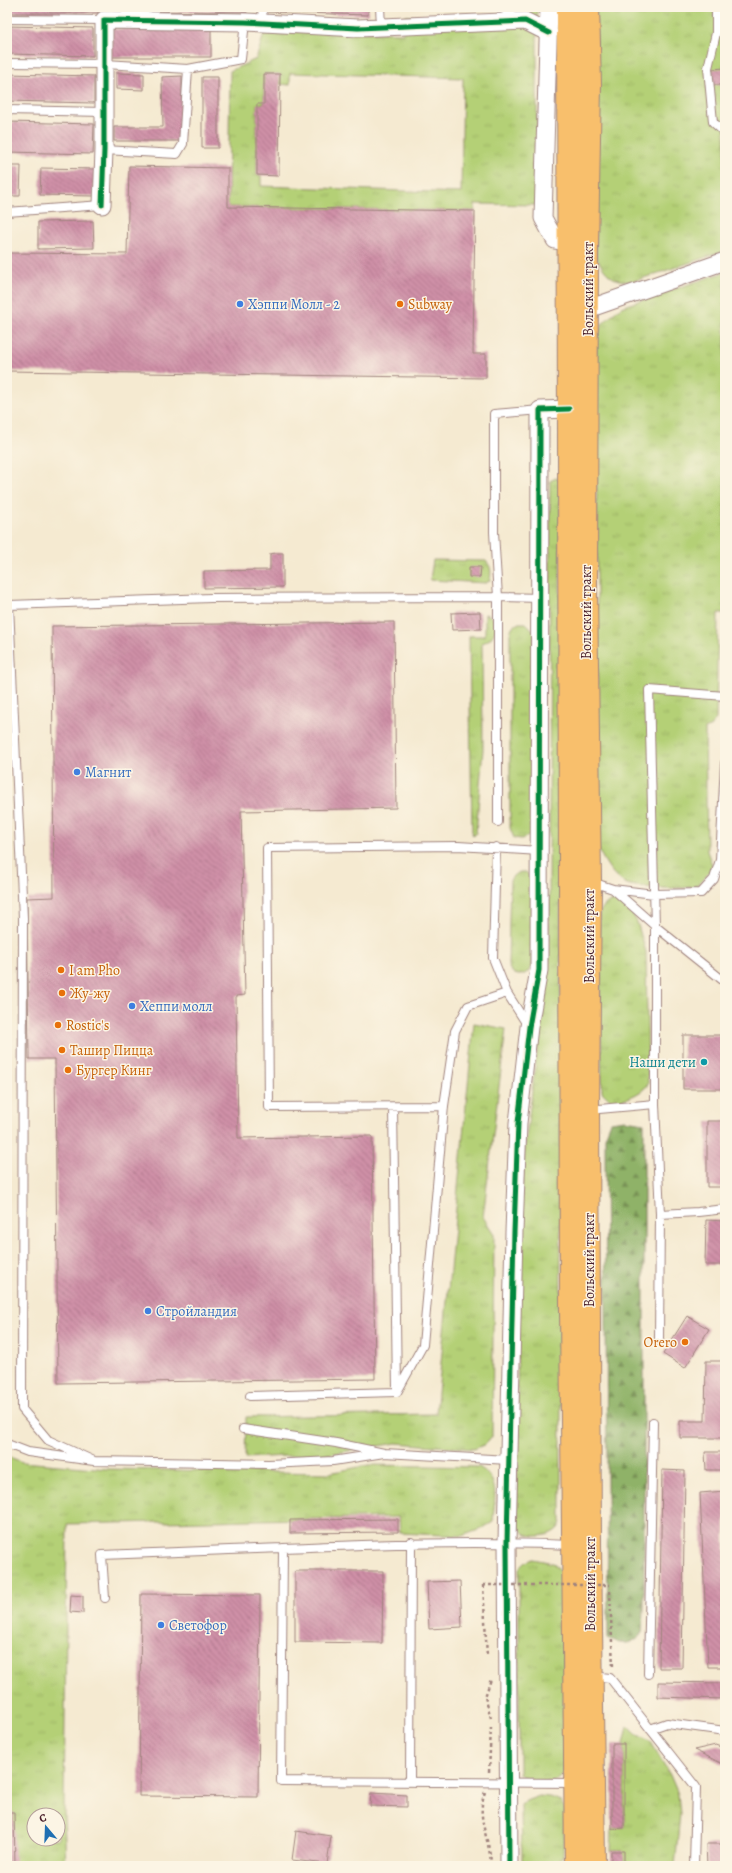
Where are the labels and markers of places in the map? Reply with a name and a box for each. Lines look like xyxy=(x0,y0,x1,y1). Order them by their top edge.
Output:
place label: Хэппи Молл - 2 xyxy=(248,295,340,314)
place label: Subway xyxy=(408,295,453,314)
marker: Хэппи Молл - 2 xyxy=(235,299,245,309)
marker: Subway xyxy=(395,299,405,309)
place label: Магнит xyxy=(85,763,132,782)
marker: Магнит xyxy=(72,767,82,777)
place label: I am Pho xyxy=(69,961,120,980)
marker: I am Pho xyxy=(56,965,66,975)
place label: Жу-жу xyxy=(70,984,111,1003)
marker: Жу-жу xyxy=(57,988,67,998)
place label: Хеппи молл xyxy=(140,997,212,1016)
marker: Хеппи молл xyxy=(127,1001,137,1011)
place label: Rostic's xyxy=(66,1016,109,1035)
marker: Rostic's xyxy=(53,1020,63,1030)
place label: Ташир Пицца xyxy=(70,1041,154,1060)
marker: Ташир Пицца xyxy=(57,1045,67,1055)
place label: Наши дети xyxy=(629,1053,696,1072)
marker: Наши дети xyxy=(699,1057,709,1067)
place label: Бургер Кинг xyxy=(76,1061,152,1080)
marker: Бургер Кинг xyxy=(63,1065,73,1075)
place label: Стройландия xyxy=(156,1302,237,1321)
marker: Стройландия xyxy=(143,1306,153,1316)
place label: Orero xyxy=(644,1333,677,1352)
marker: Orero xyxy=(680,1337,690,1347)
place label: Светофор xyxy=(169,1616,227,1635)
marker: Светофор xyxy=(156,1620,166,1630)

